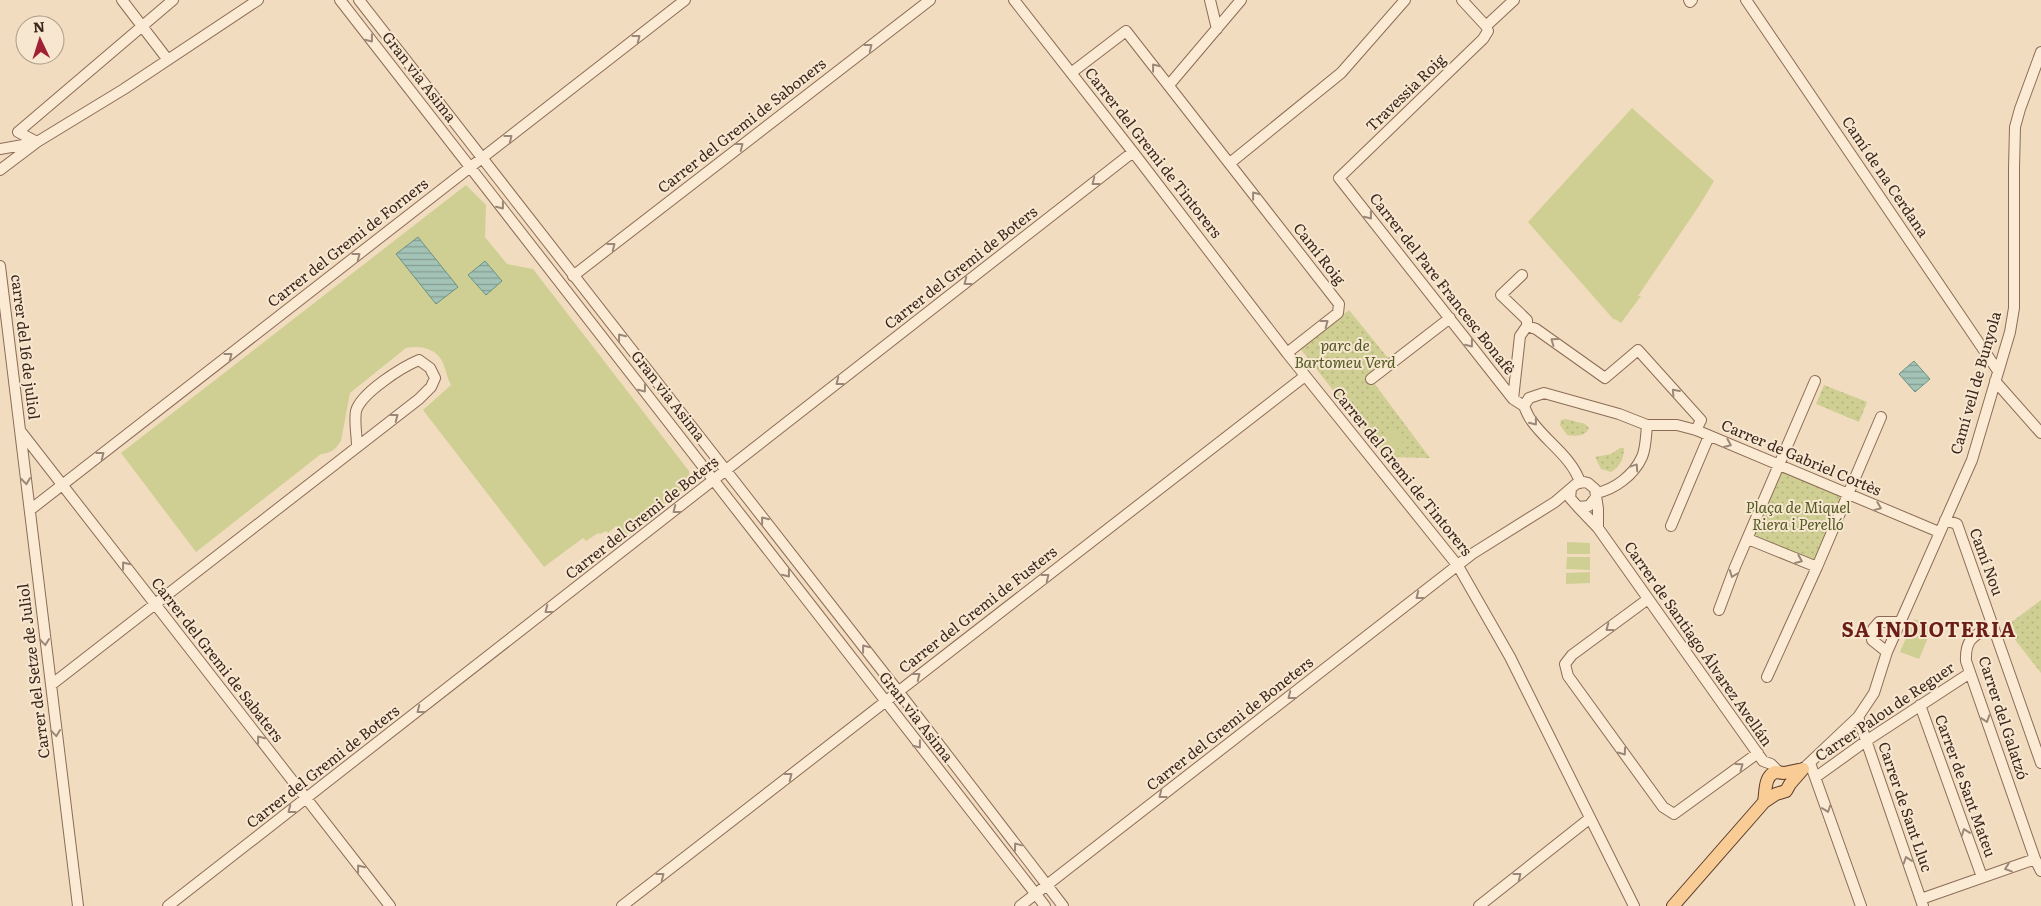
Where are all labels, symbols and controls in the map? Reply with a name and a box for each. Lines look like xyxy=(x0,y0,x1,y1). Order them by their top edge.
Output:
north arrow xyxy=(15,15,65,65)
text: N xyxy=(32,16,46,36)
street label: Gran via Asima xyxy=(377,26,464,127)
one-way arrow xyxy=(365,33,374,42)
one-way arrow xyxy=(631,35,640,43)
one-way arrow xyxy=(863,44,873,53)
street label: Travessia Roig xyxy=(1360,47,1451,136)
street label: Carrer del Gremi de Saboners xyxy=(652,51,830,198)
street label: Carrer del Gremi de Tintorers xyxy=(1080,62,1228,243)
one-way arrow xyxy=(1152,64,1160,73)
street label: Camí de na Cerdana xyxy=(1837,111,1936,242)
one-way arrow xyxy=(503,135,513,144)
one-way arrow xyxy=(734,144,743,152)
street label: Carrer del Gremi de Forners xyxy=(262,171,433,312)
one-way arrow xyxy=(1092,176,1101,184)
street label: Carrer del Pare Francesc Bonafè xyxy=(1365,187,1522,379)
one-way arrow xyxy=(1251,192,1260,201)
street label: Carrer del Gremi de Boters xyxy=(879,199,1042,334)
one-way arrow xyxy=(495,200,503,209)
one-way arrow xyxy=(1364,210,1372,219)
street label: Camí Roig xyxy=(1289,217,1352,290)
one-way arrow xyxy=(606,243,615,251)
one-way arrow xyxy=(351,253,360,261)
street label: carrer del 16 de juliol xyxy=(6,273,47,421)
one-way arrow xyxy=(963,276,973,285)
street label: Camí vell de Bunyola xyxy=(1943,307,2006,457)
one-way arrow xyxy=(1319,320,1329,329)
park label: parc de Bartomeu Verd xyxy=(1294,333,1396,373)
one-way arrow xyxy=(619,334,627,343)
one-way arrow xyxy=(1465,338,1474,347)
one-way arrow xyxy=(1550,338,1559,347)
street label: Gran via Asima xyxy=(626,345,713,446)
one-way arrow xyxy=(223,353,232,361)
one-way arrow xyxy=(836,377,845,385)
street label: Carrer del Gremi de Tintorers xyxy=(1328,382,1479,561)
one-way arrow xyxy=(637,383,646,393)
one-way arrow xyxy=(1672,388,1681,397)
street label: Carrer de Gabriel Cortès xyxy=(1718,412,1885,501)
one-way arrow xyxy=(389,414,398,422)
one-way arrow xyxy=(1528,416,1536,425)
one-way arrow xyxy=(1723,437,1732,448)
street label: Carrer del Gremi de Boters xyxy=(560,449,723,584)
one-way arrow xyxy=(95,453,104,461)
one-way arrow xyxy=(1629,463,1638,473)
one-way arrow xyxy=(20,477,31,485)
park label: Plaça de Miquel Riera i Perelló xyxy=(1746,495,1851,535)
one-way arrow xyxy=(1873,500,1882,511)
one-way arrow xyxy=(673,505,682,513)
one-way arrow xyxy=(762,517,770,526)
street label: Camí Nou xyxy=(1964,524,2010,599)
street label: Carrer de Santiago Álvarez Avellán xyxy=(1619,536,1779,750)
street label: Carrer del Gremi de Fusters xyxy=(893,539,1061,678)
one-way arrow xyxy=(1794,553,1803,564)
one-way arrow xyxy=(122,562,130,571)
one-way arrow xyxy=(781,569,790,578)
one-way arrow xyxy=(1729,569,1739,578)
street label: Carrer del Gremi de Sabaters xyxy=(146,572,290,747)
one-way arrow xyxy=(1040,573,1049,582)
street label: Carrer del Setze de Juliol xyxy=(10,582,55,760)
one-way arrow xyxy=(1415,590,1425,599)
one-way arrow xyxy=(545,605,554,613)
district label: SA INDIOTERIA xyxy=(1842,613,2016,643)
one-way arrow xyxy=(1606,622,1615,630)
one-way arrow xyxy=(39,638,50,646)
one-way arrow xyxy=(862,645,870,654)
street label: Carrer del Gremi de Boneters xyxy=(1141,650,1318,795)
street label: Carrer del Galatzó xyxy=(1974,653,2035,783)
street label: Carrer Palou de Reguer xyxy=(1810,655,1959,766)
street label: Gran via Asima xyxy=(874,666,961,767)
one-way arrow xyxy=(911,673,921,682)
one-way arrow xyxy=(1288,690,1297,698)
street label: Carrer del Gremi de Boters xyxy=(241,698,404,833)
one-way arrow xyxy=(416,705,425,714)
street label: Carrer de Sant Mateu xyxy=(1930,711,2003,861)
one-way arrow xyxy=(1980,714,1990,723)
one-way arrow xyxy=(50,730,61,738)
one-way arrow xyxy=(257,736,265,745)
street label: Carrer de Sant Lluc xyxy=(1873,738,1940,875)
one-way arrow xyxy=(913,739,922,748)
one-way arrow xyxy=(1617,746,1626,756)
one-way arrow xyxy=(1734,763,1743,772)
one-way arrow xyxy=(783,773,793,782)
one-way arrow xyxy=(1159,790,1168,799)
one-way arrow xyxy=(1821,804,1831,812)
one-way arrow xyxy=(288,805,297,814)
one-way arrow xyxy=(1961,828,1971,836)
one-way arrow xyxy=(1014,842,1023,852)
one-way arrow xyxy=(1903,856,1913,865)
one-way arrow xyxy=(2004,862,2013,872)
one-way arrow xyxy=(356,864,365,873)
one-way arrow xyxy=(1512,872,1521,881)
one-way arrow xyxy=(655,873,665,882)

